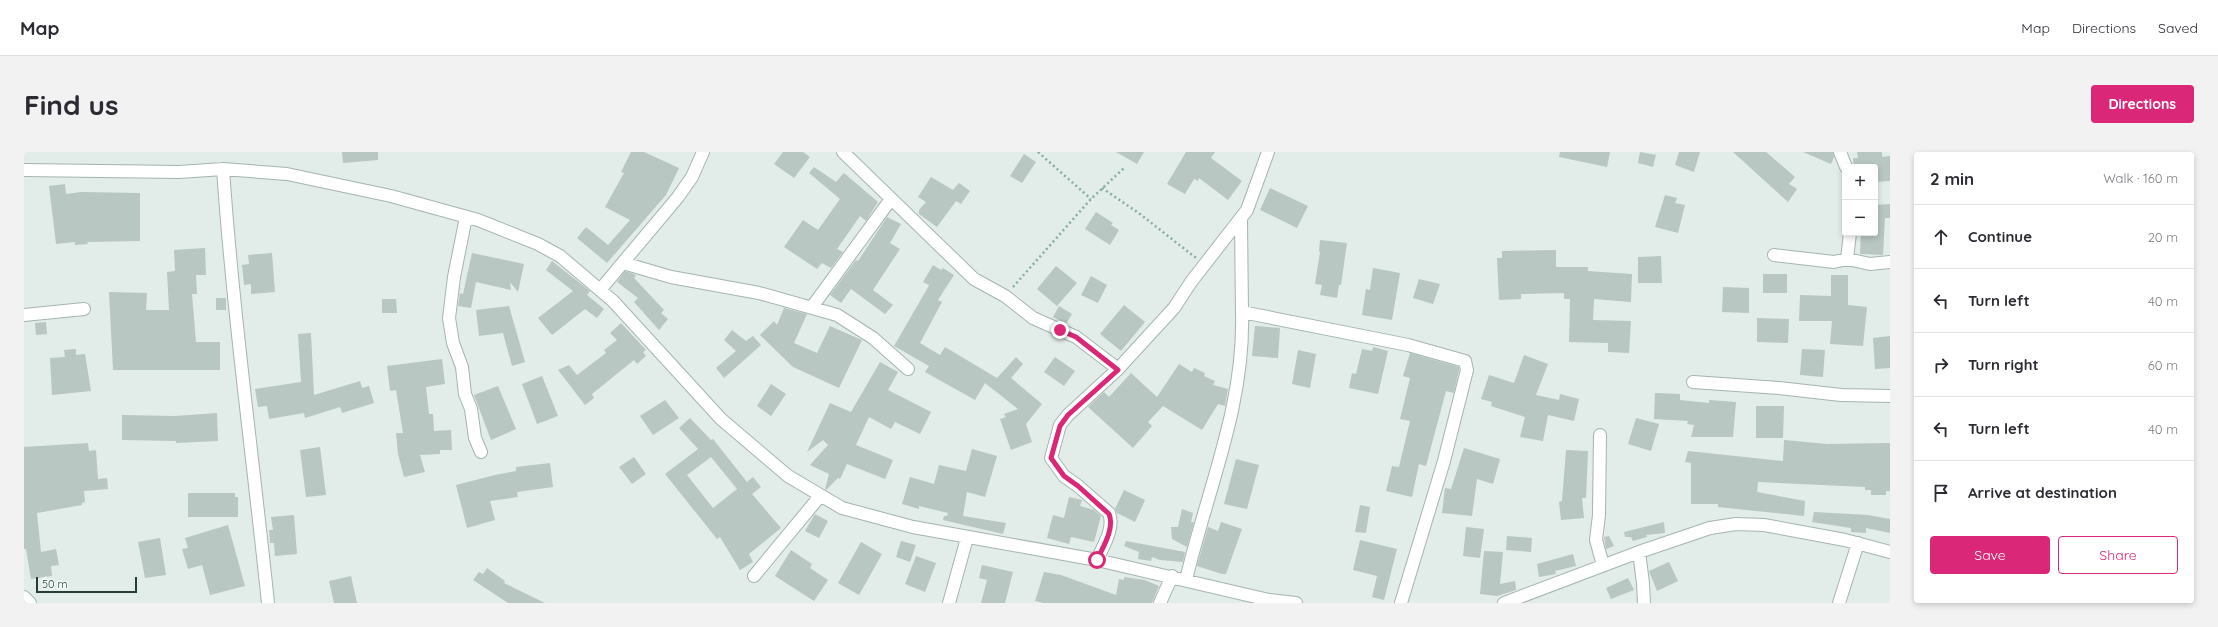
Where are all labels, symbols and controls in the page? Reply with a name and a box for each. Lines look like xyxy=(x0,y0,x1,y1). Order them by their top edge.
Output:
text: Map xyxy=(20,16,59,40)
text: Map xyxy=(2021,19,2050,37)
text: Directions xyxy=(2072,19,2136,37)
text: Saved xyxy=(2158,19,2198,37)
button: Directions xyxy=(2091,85,2194,123)
text: Find us xyxy=(24,87,118,122)
map controls xyxy=(1842,164,1878,236)
button: + xyxy=(1842,164,1878,200)
text: 2 min xyxy=(1930,168,1974,189)
text: Walk · 160 m xyxy=(2103,170,2178,186)
button: − xyxy=(1842,200,1878,236)
icon: ahead xyxy=(1930,226,1952,248)
text: Continue xyxy=(1968,227,2032,246)
text: 20 m xyxy=(2148,229,2178,245)
icon: left xyxy=(1930,290,1952,312)
text: Turn left xyxy=(1968,291,2030,310)
text: 40 m xyxy=(2148,293,2178,309)
route end xyxy=(1051,321,1069,339)
icon: right xyxy=(1930,354,1952,376)
text: Turn right xyxy=(1968,355,2039,374)
text: 60 m xyxy=(2148,357,2178,373)
icon: left xyxy=(1930,418,1952,440)
text: Turn left xyxy=(1968,419,2030,438)
text: 40 m xyxy=(2148,421,2178,437)
icon: arrive xyxy=(1930,482,1952,504)
text: Arrive at destination xyxy=(1968,483,2117,502)
button: Save xyxy=(1930,536,2050,574)
button: Share xyxy=(2058,536,2178,574)
route start xyxy=(1088,551,1106,569)
scale bar xyxy=(36,575,137,594)
text: 50 m xyxy=(42,577,68,591)

